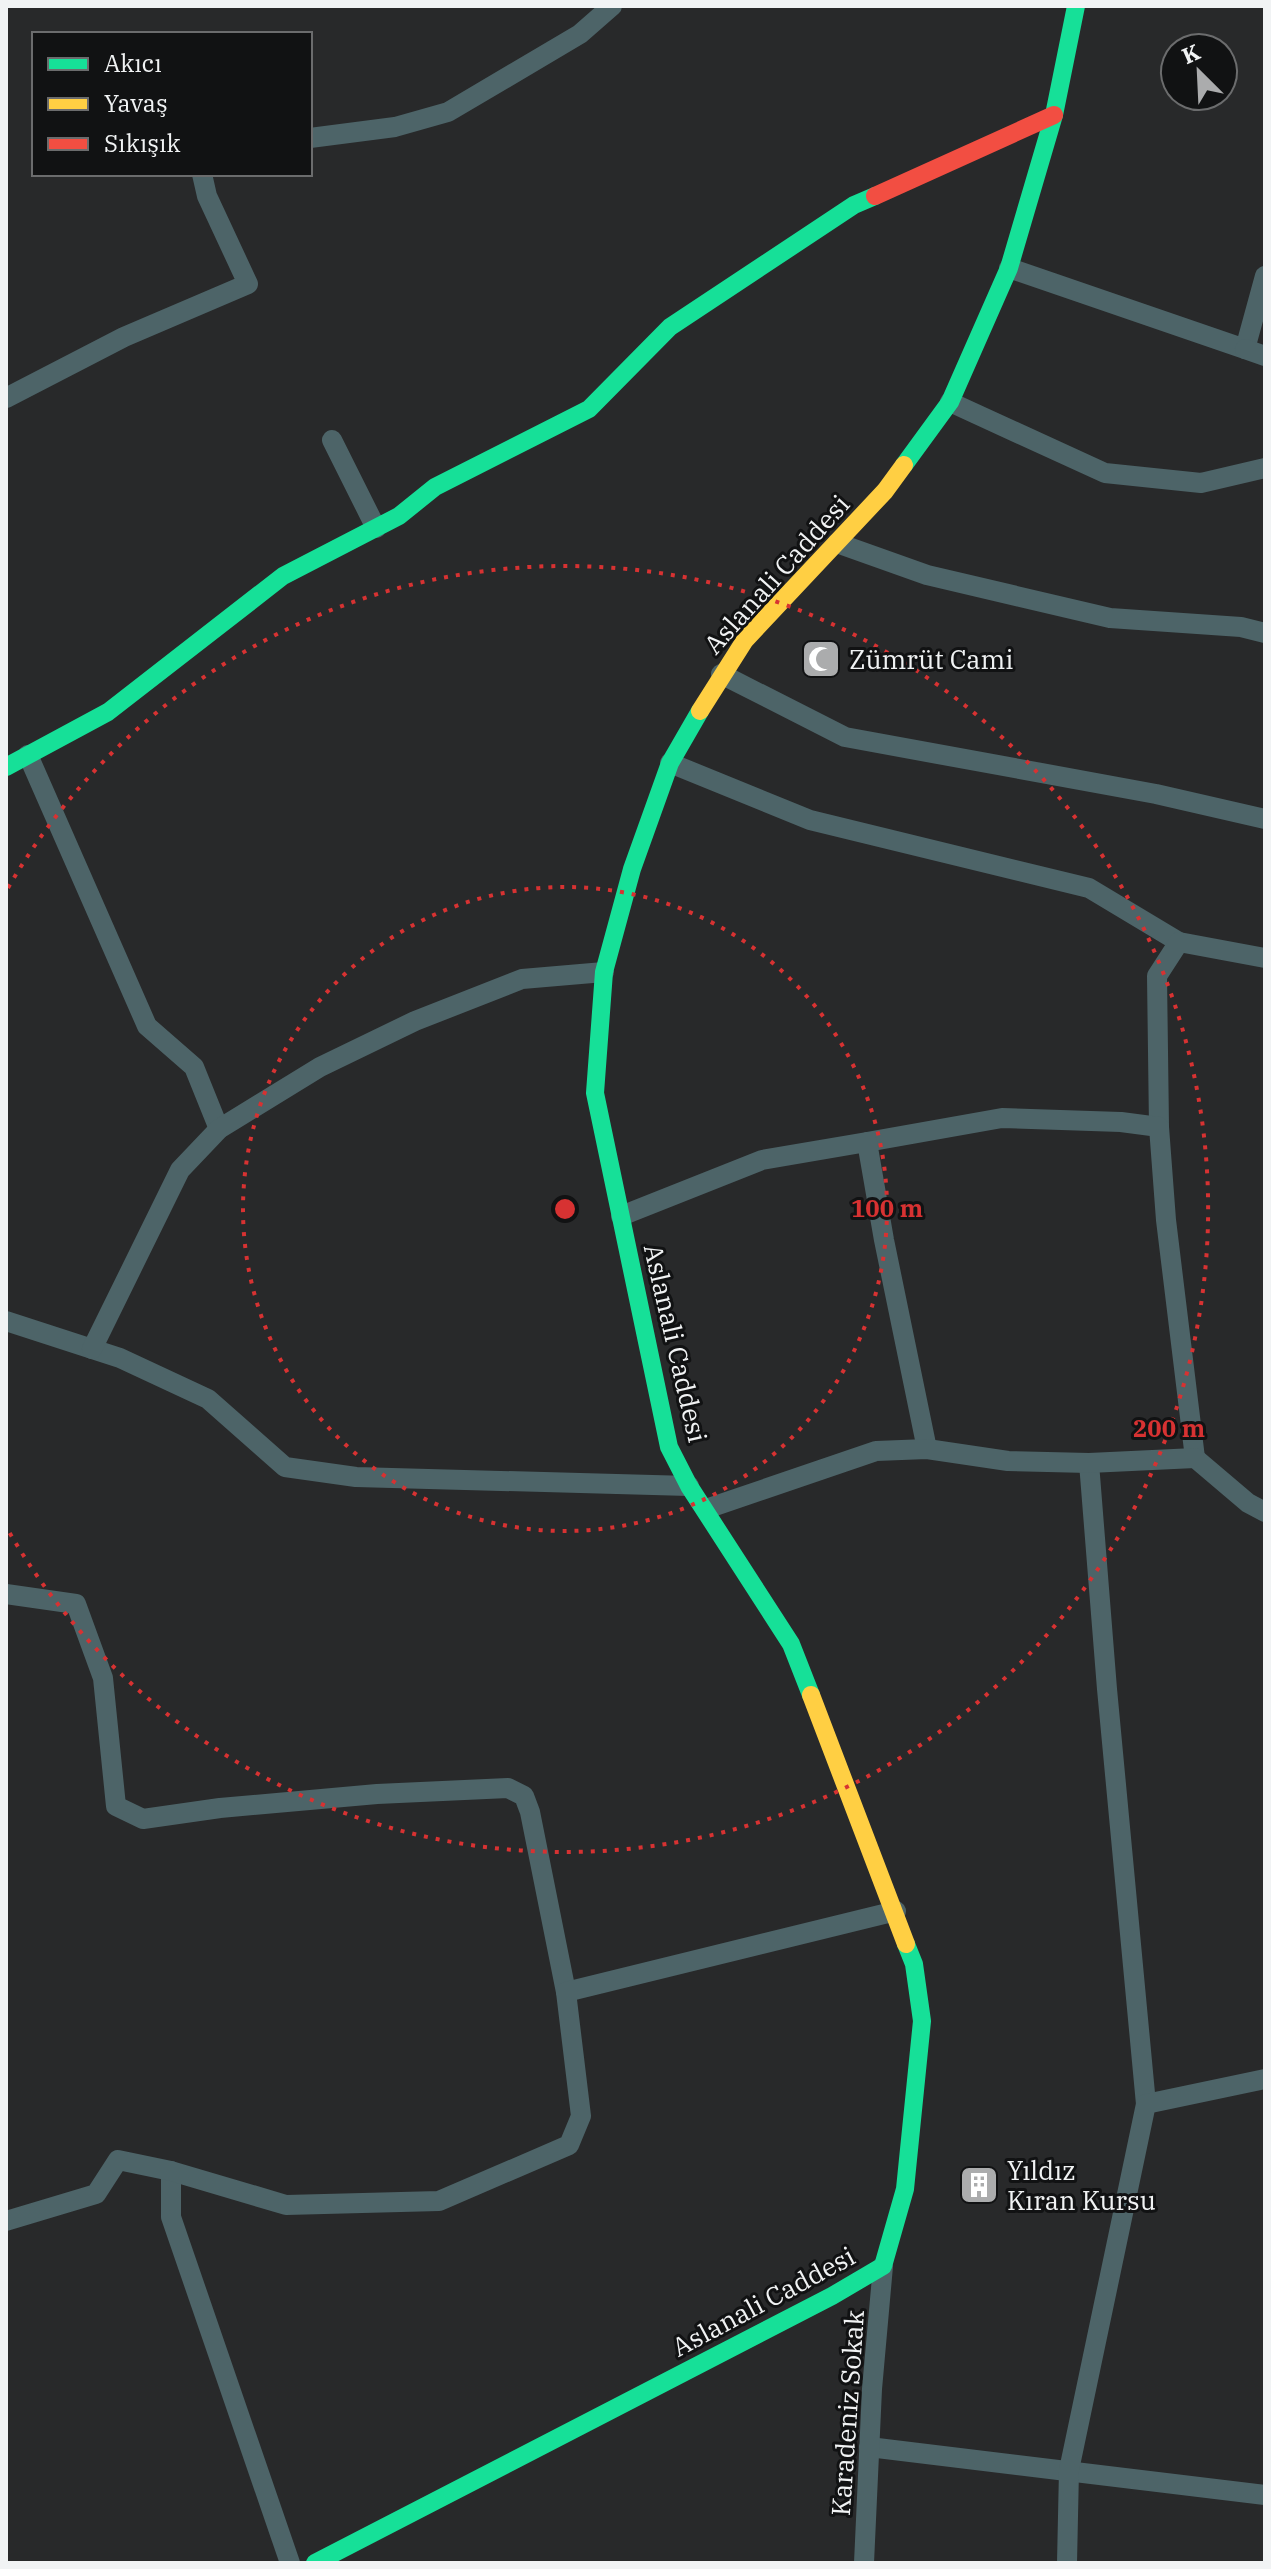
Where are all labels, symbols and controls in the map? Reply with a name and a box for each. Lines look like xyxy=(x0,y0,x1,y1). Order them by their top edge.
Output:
legend xyxy=(32,32,312,176)
north arrow xyxy=(1159,32,1239,112)
text: K xyxy=(1177,37,1204,70)
text: Akıcı xyxy=(104,47,162,79)
text: Yavaş xyxy=(104,87,168,119)
text: Sıkışık xyxy=(104,127,181,159)
street label: Aslanali Caddesi xyxy=(696,487,856,661)
mosque icon: Zümrüt Cami xyxy=(800,638,842,680)
place label: Zümrüt Cami xyxy=(849,642,1013,676)
text: 100 m xyxy=(851,1192,923,1224)
centre of rings xyxy=(551,1195,579,1223)
street label: Aslanali Caddesi xyxy=(637,1240,715,1446)
text: 200 m xyxy=(1133,1412,1205,1444)
place label: Yıldız Kıran Kursu xyxy=(1007,2153,1156,2217)
building icon: Yıldız Kıran Kursu xyxy=(958,2164,1000,2206)
street label: Aslanali Caddesi xyxy=(666,2238,860,2364)
street label: Karadeniz Sokak xyxy=(823,2309,871,2517)

